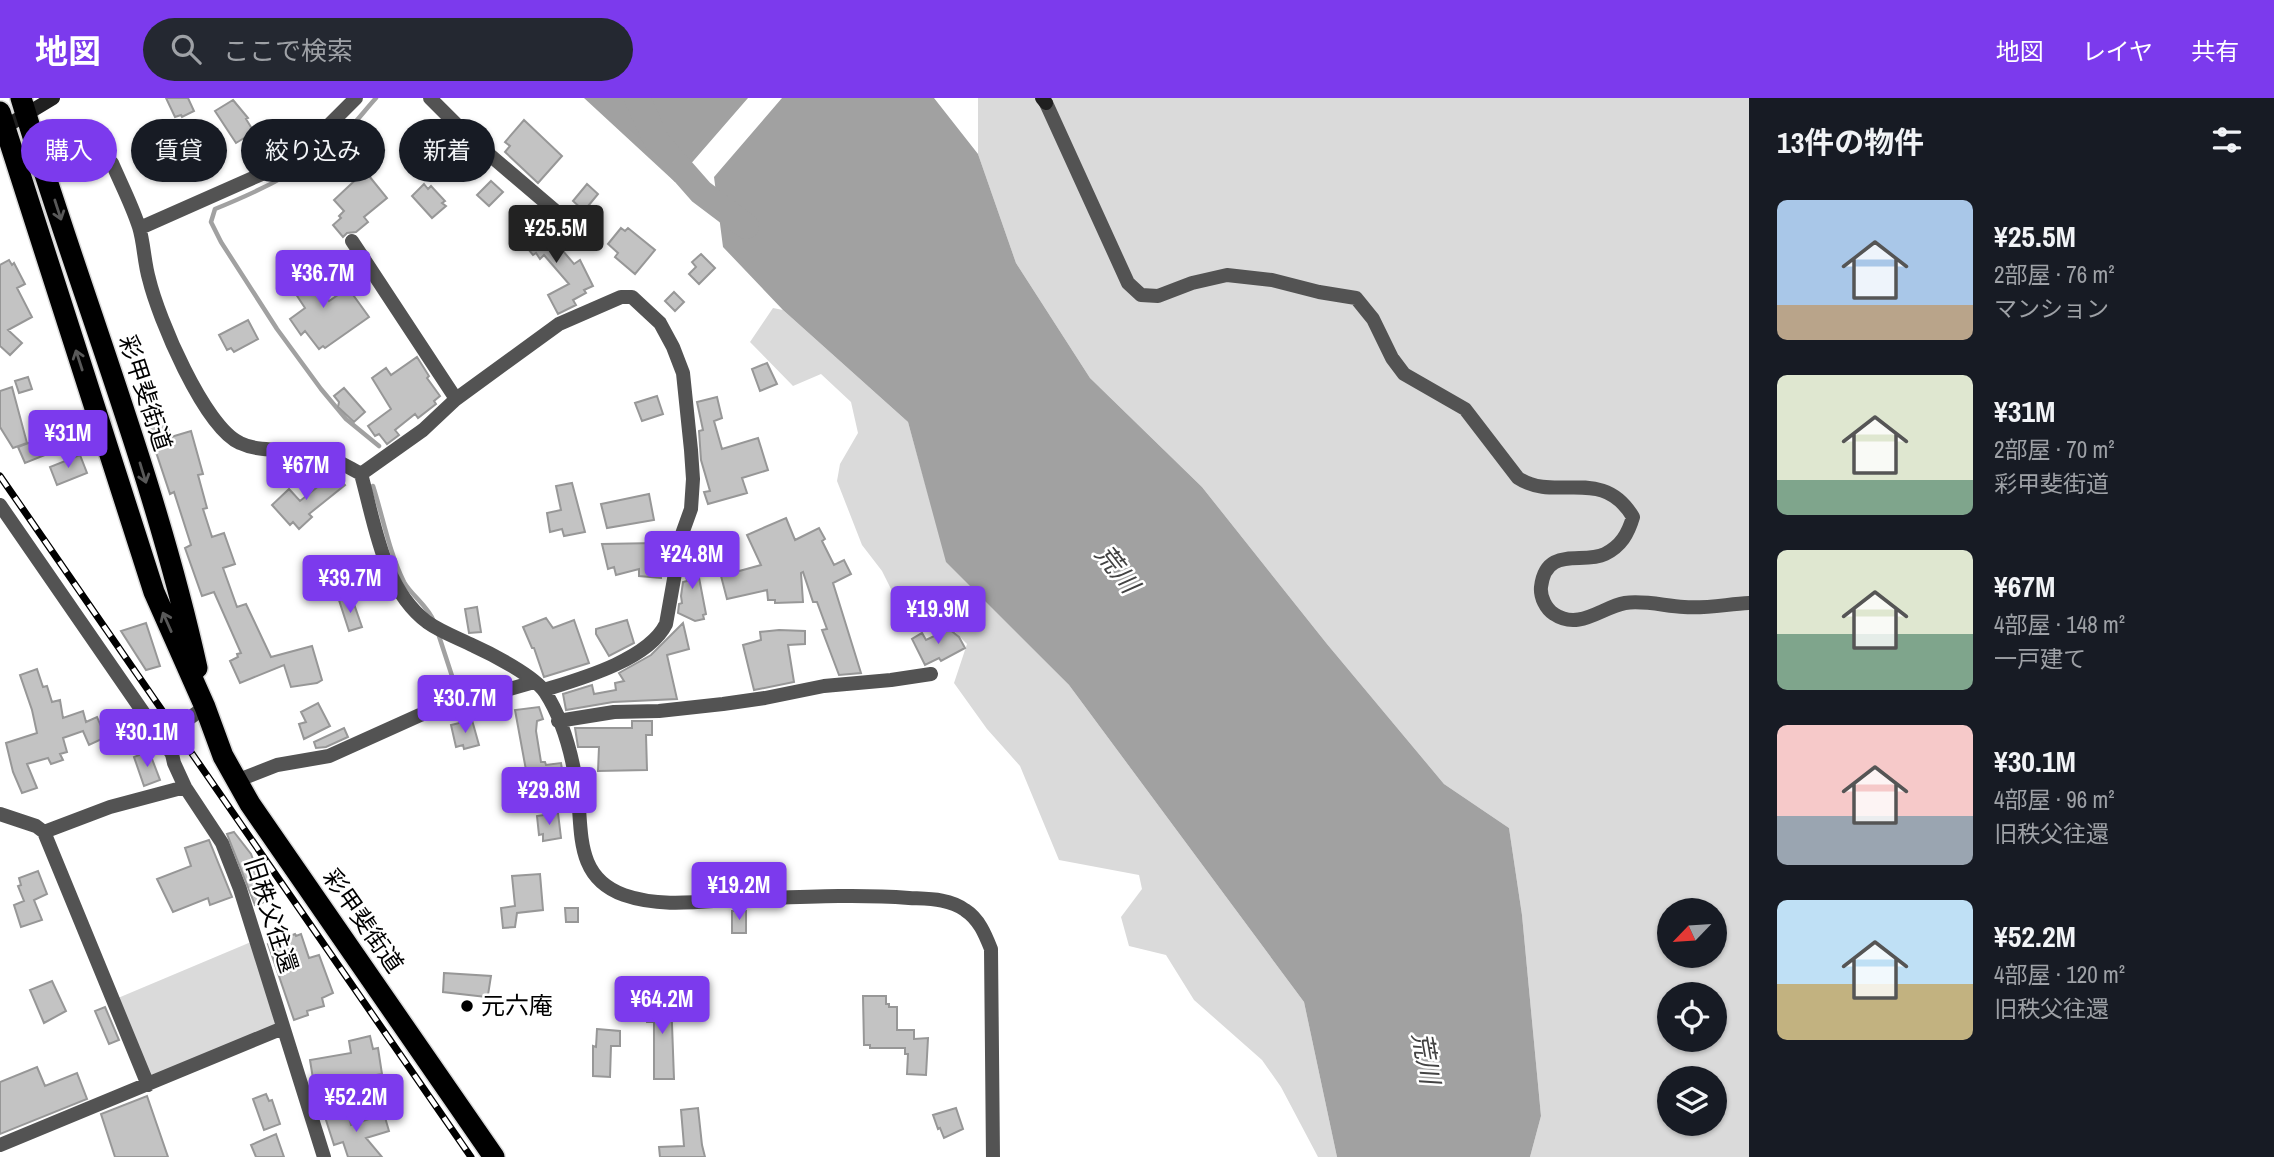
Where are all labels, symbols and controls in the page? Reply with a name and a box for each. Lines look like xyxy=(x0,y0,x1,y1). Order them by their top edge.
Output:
search box xyxy=(143,18,633,81)
text: 地図 xyxy=(35,29,101,73)
icon: search xyxy=(167,30,205,68)
text: ここで検索 xyxy=(223,33,353,68)
text: 地図 xyxy=(1996,35,2044,67)
text: レイヤ xyxy=(2082,35,2153,67)
text: 共有 xyxy=(2191,35,2239,67)
chip: 購入 xyxy=(21,119,117,182)
chip: 賃貸 xyxy=(131,119,227,182)
chip: 絞り込み xyxy=(241,119,385,182)
chip: 新着 xyxy=(399,119,495,182)
icon: filters xyxy=(2208,121,2246,159)
text: 13件の物件 xyxy=(1777,122,1924,162)
one-way arrow xyxy=(52,198,65,220)
pin: ¥25.5M xyxy=(499,206,613,265)
text: ¥25.5M xyxy=(525,212,587,243)
text: ¥25.5M xyxy=(1994,216,2076,256)
icon: home xyxy=(1833,228,1917,312)
pin: ¥36.7M xyxy=(266,250,380,310)
text: ¥36.7M xyxy=(292,257,354,288)
text: 2部屋 · 76 m² xyxy=(1994,259,2114,290)
text: マンション xyxy=(1994,293,2109,324)
street label: 彩甲斐街道 xyxy=(112,331,180,455)
one-way arrow xyxy=(72,350,84,372)
text: ¥31M xyxy=(1994,391,2056,431)
icon: home xyxy=(1833,403,1917,487)
pin: ¥31M xyxy=(27,410,109,470)
text: ¥31M xyxy=(44,417,92,448)
text: 2部屋 · 70 m² xyxy=(1994,434,2114,465)
pin: ¥67M xyxy=(265,442,347,502)
text: ¥67M xyxy=(282,449,330,480)
one-way arrow xyxy=(137,461,150,483)
text: 彩甲斐街道 xyxy=(1994,468,2109,499)
pin: ¥24.8M xyxy=(635,532,749,591)
water label: 荒川 xyxy=(1088,537,1149,602)
text: ¥24.8M xyxy=(661,538,723,569)
pin: ¥39.7M xyxy=(293,556,407,615)
text: ¥39.7M xyxy=(319,562,381,593)
text: ¥67M xyxy=(1994,566,2056,606)
icon: home xyxy=(1833,578,1917,662)
pin: ¥19.9M xyxy=(881,587,995,646)
text: ¥19.9M xyxy=(907,593,969,624)
text: 4部屋 · 148 m² xyxy=(1994,609,2125,640)
one-way arrow xyxy=(160,612,173,634)
text: 一戸建て xyxy=(1994,643,2086,674)
pin: ¥30.7M xyxy=(408,676,522,735)
text: ¥30.7M xyxy=(434,682,496,713)
pin: ¥30.1M xyxy=(90,710,204,769)
text: ¥30.1M xyxy=(116,716,178,747)
text: ¥30.1M xyxy=(1994,741,2076,781)
icon: home xyxy=(1833,753,1917,837)
pin: ¥29.8M xyxy=(492,768,606,827)
text: ¥29.8M xyxy=(518,774,580,805)
text: 4部屋 · 96 m² xyxy=(1994,784,2114,815)
text: 旧秩父往還 xyxy=(1994,818,2109,849)
street label: 旧秩父往還 xyxy=(238,853,306,977)
street label: 彩甲斐街道 xyxy=(316,862,411,979)
pin: ¥19.2M xyxy=(682,862,796,922)
text: ¥19.2M xyxy=(708,869,770,900)
north arrow xyxy=(1657,898,1727,968)
map controls xyxy=(1657,898,1727,1136)
text: ¥52.2M xyxy=(1994,916,2076,956)
icon: home xyxy=(1833,928,1917,1012)
text: 4部屋 · 120 m² xyxy=(1994,959,2125,990)
pin: ¥64.2M xyxy=(605,976,719,1036)
button: locate xyxy=(1657,982,1727,1052)
text: ¥64.2M xyxy=(631,983,693,1014)
place label: 元六庵 xyxy=(481,989,553,1021)
text: 旧秩父往還 xyxy=(1994,993,2109,1024)
marker: 元六庵 xyxy=(459,998,475,1014)
water label: 荒川 xyxy=(1405,1029,1449,1090)
button: layers xyxy=(1657,1066,1727,1136)
pin: ¥52.2M xyxy=(299,1074,413,1134)
text: ¥52.2M xyxy=(325,1081,387,1112)

